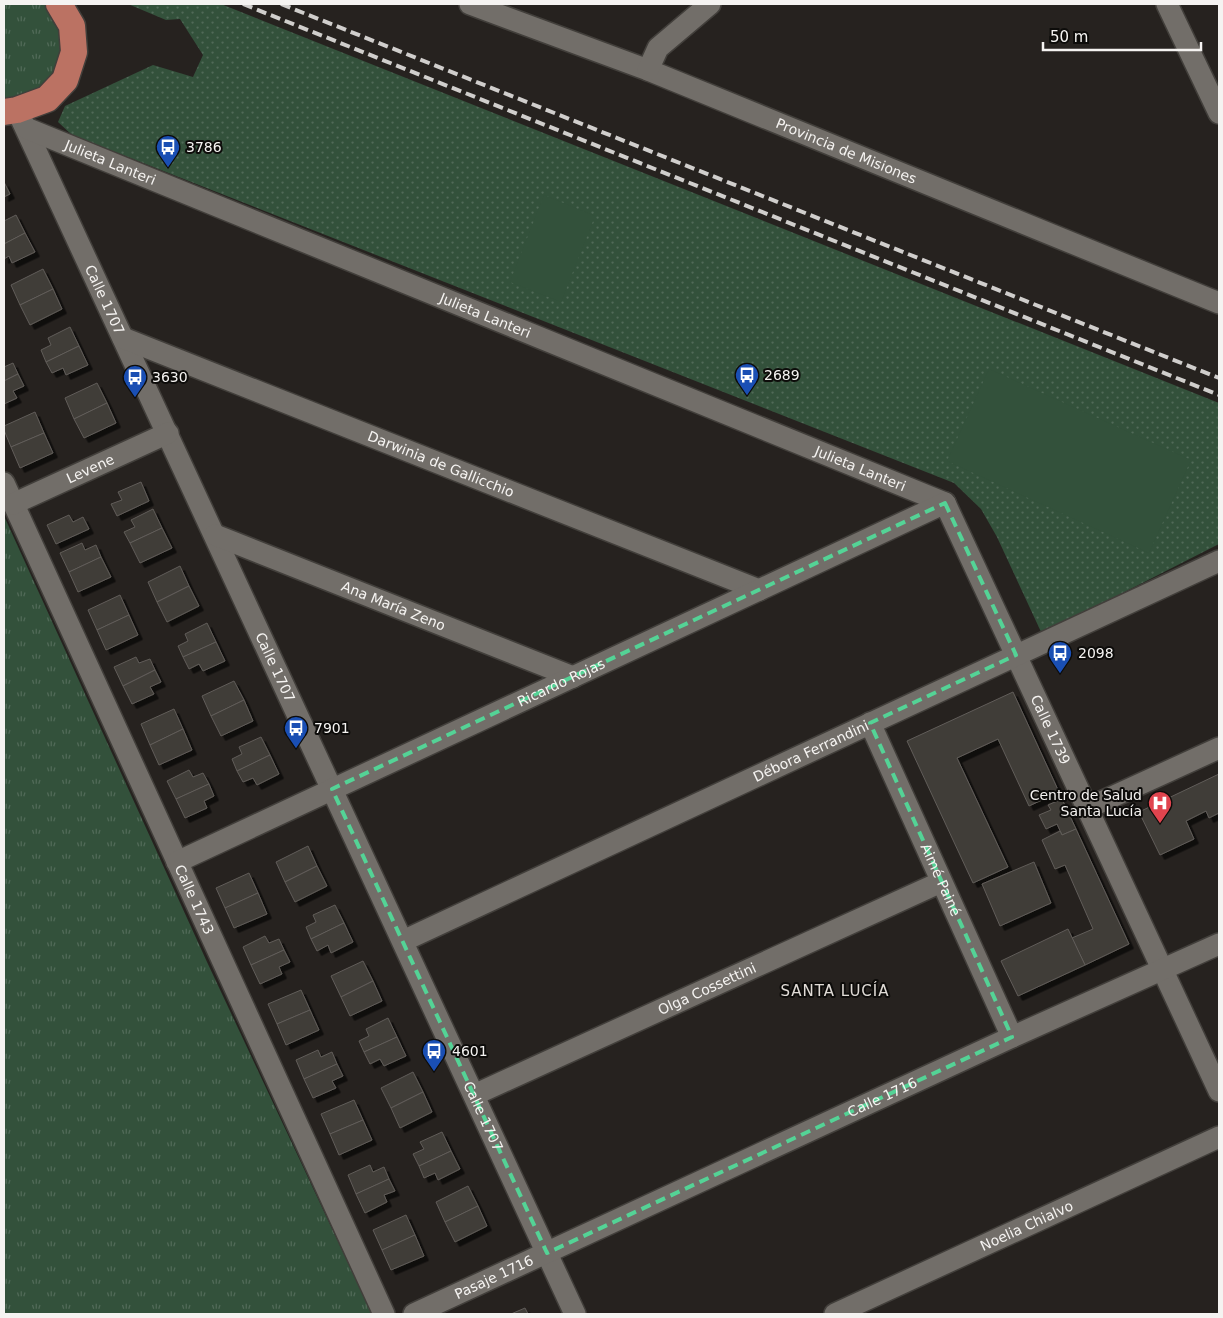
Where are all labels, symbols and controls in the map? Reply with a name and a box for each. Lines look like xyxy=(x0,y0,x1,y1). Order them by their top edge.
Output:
scale bar xyxy=(1043,20,1200,52)
text: 50 m xyxy=(1050,28,1088,46)
street label: Provincia de Misiones xyxy=(774,115,919,187)
bus stop icon: 3786 xyxy=(155,134,181,168)
street label: Julieta Lanteri xyxy=(61,136,158,188)
place label: 3786 xyxy=(186,139,222,155)
street label: Calle 1707 xyxy=(82,262,128,337)
street label: Julieta Lanteri xyxy=(436,289,533,341)
bus stop icon: 2689 xyxy=(734,362,760,396)
bus stop icon: 3630 xyxy=(122,364,148,398)
place label: 2689 xyxy=(764,367,800,383)
place label: 3630 xyxy=(152,369,188,385)
street label: Darwinia de Gallicchio xyxy=(365,428,516,500)
street label: Julieta Lanteri xyxy=(811,442,908,494)
street label: Levene xyxy=(64,451,117,486)
street label: Ana María Zeno xyxy=(339,578,448,634)
street label: Calle 1707 xyxy=(252,630,298,704)
bus stop icon: 2098 xyxy=(1047,640,1073,674)
place label: 2098 xyxy=(1078,645,1114,661)
street label: Ricardo Rojas xyxy=(515,655,607,710)
street label: Calle 1739 xyxy=(1028,692,1074,767)
bus stop icon: 7901 xyxy=(283,715,309,749)
street label: Débora Ferrandini xyxy=(750,717,871,785)
place label: 7901 xyxy=(314,720,350,736)
place label: Centro de Salud Santa Lucía xyxy=(1030,787,1142,819)
hospital icon: Centro de Salud Santa Lucía xyxy=(1147,790,1173,824)
street label: Aimé Painé xyxy=(918,841,964,919)
street label: Calle 1743 xyxy=(172,862,217,937)
street label: Olga Cossettini xyxy=(655,959,759,1018)
district label: SANTA LUCÍA xyxy=(780,981,890,1000)
bus stop icon: 4601 xyxy=(421,1038,447,1072)
place label: 4601 xyxy=(452,1043,488,1059)
street label: Calle 1716 xyxy=(845,1074,920,1120)
street label: Calle 1707 xyxy=(460,1079,506,1154)
street label: Noelia Chialvo xyxy=(978,1197,1076,1254)
street label: Pasaje 1716 xyxy=(452,1252,536,1302)

